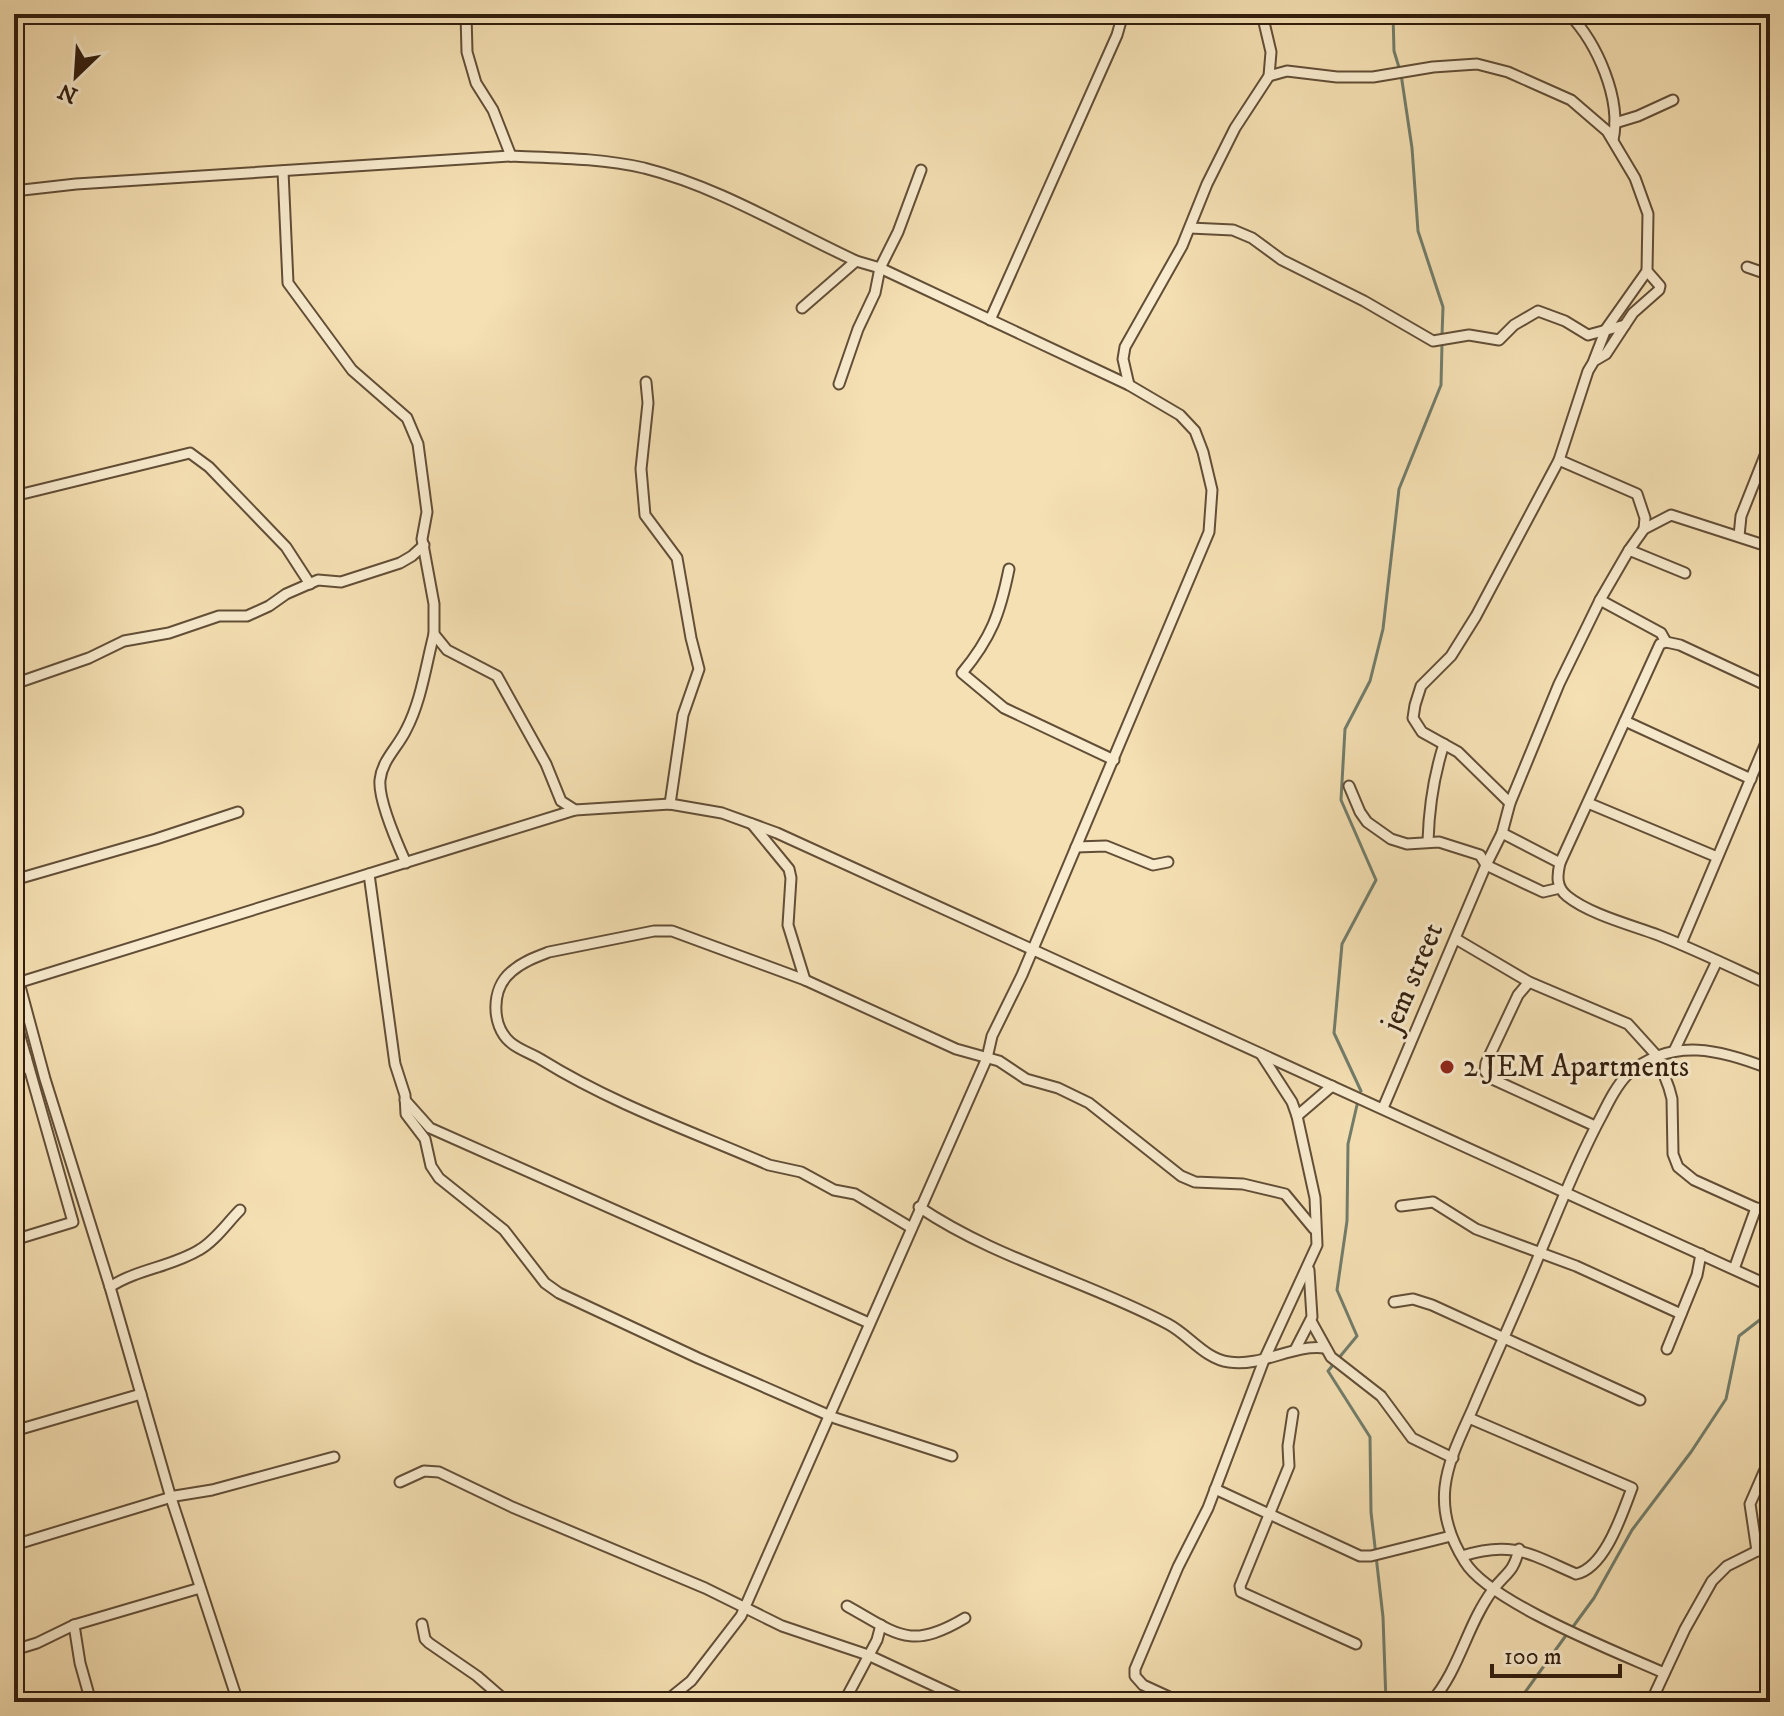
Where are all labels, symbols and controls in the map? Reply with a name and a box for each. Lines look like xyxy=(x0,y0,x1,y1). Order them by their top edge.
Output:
north arrow xyxy=(36,36,116,116)
text: N xyxy=(54,77,82,109)
street label: jem street xyxy=(1372,917,1452,1040)
place label: 2 JEM Apartments xyxy=(1463,1049,1689,1086)
marker: 2 JEM Apartments xyxy=(1438,1058,1456,1076)
scale bar xyxy=(1492,1628,1620,1678)
text: 100 m xyxy=(1504,1642,1562,1672)

